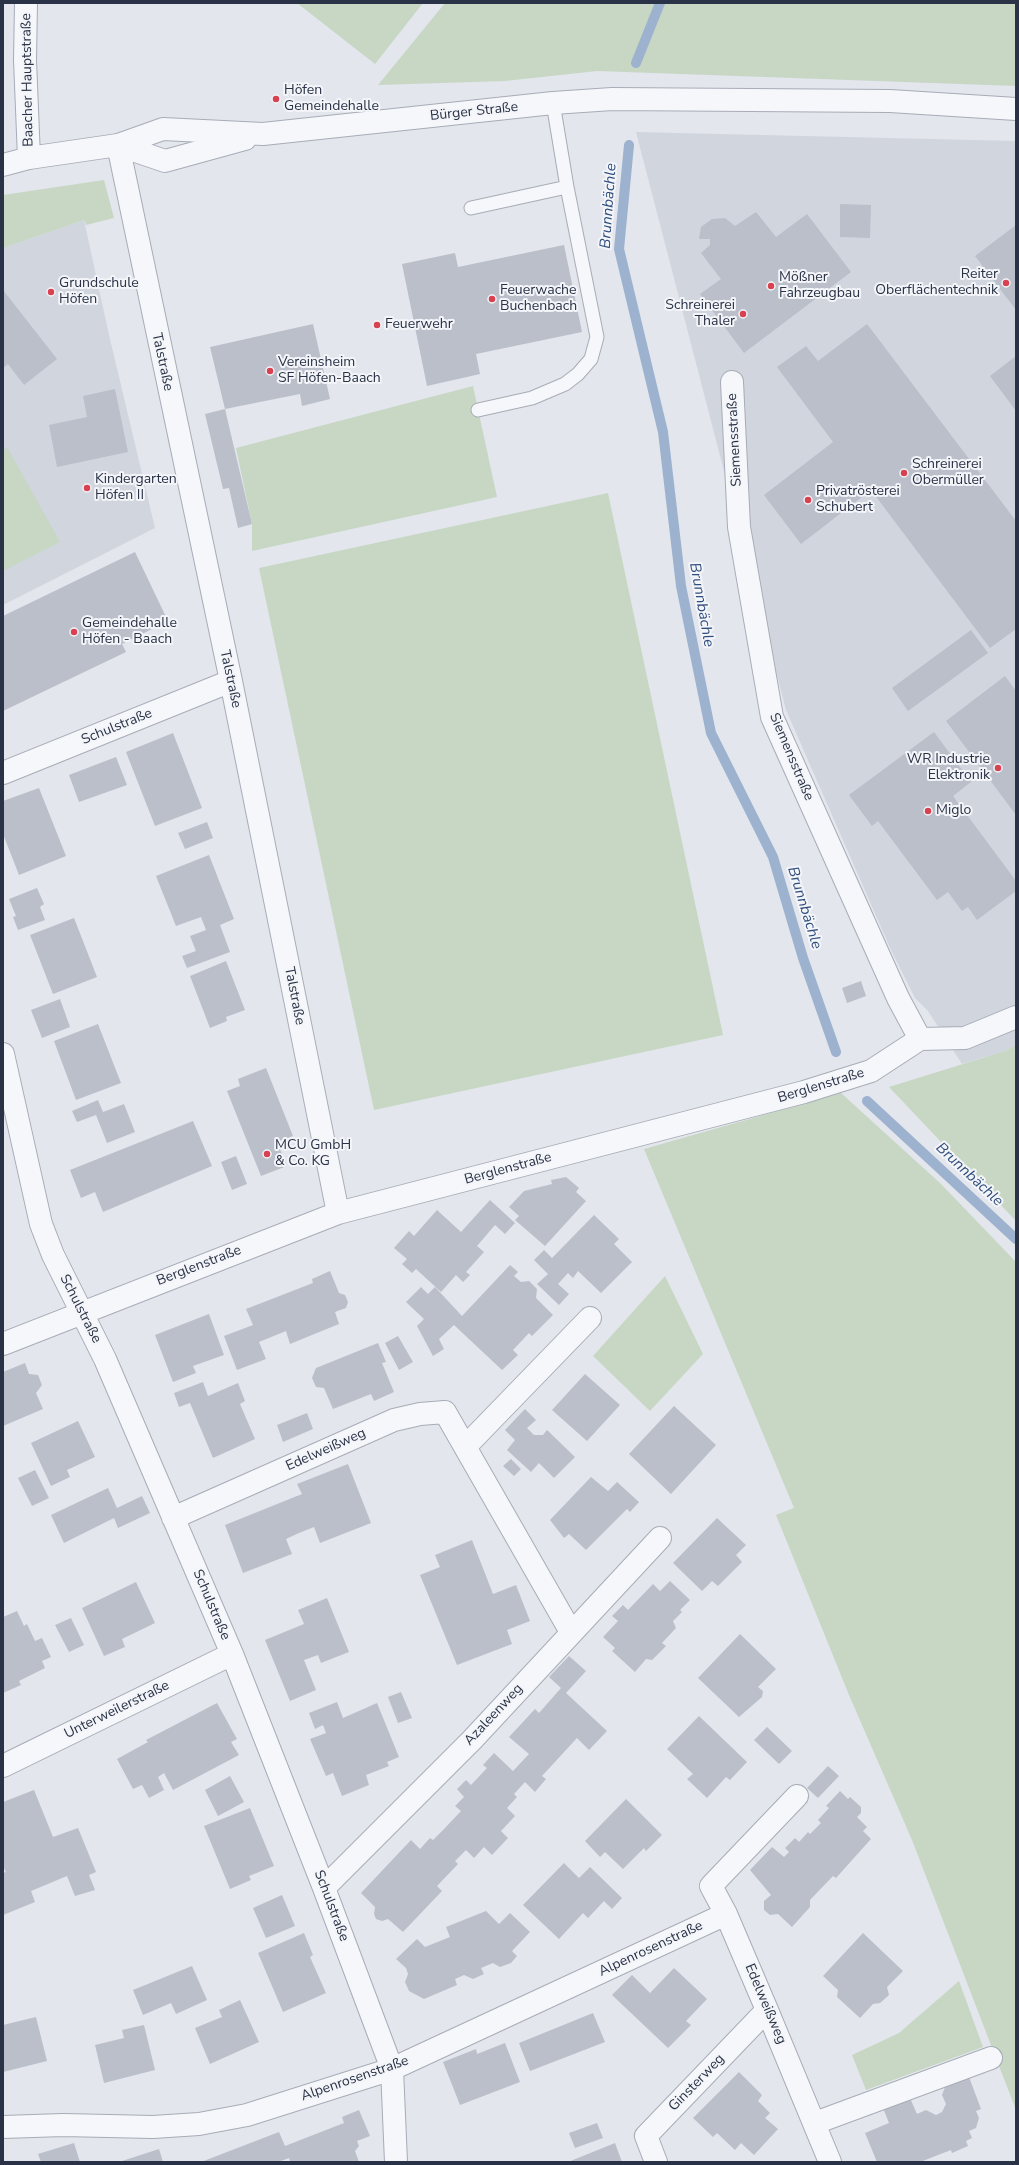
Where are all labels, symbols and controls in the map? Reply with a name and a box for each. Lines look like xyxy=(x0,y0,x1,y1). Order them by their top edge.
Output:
street label: Baacher Hauptstraße xyxy=(18,13,38,147)
place label: Höfen Gemeindehalle xyxy=(284,83,379,116)
marker: Höfen Gemeindehalle xyxy=(271,94,281,104)
street label: Bürger Straße xyxy=(429,99,519,125)
water label: Brunnbächle xyxy=(597,163,621,249)
place label: Reiter Oberflächentechnik xyxy=(875,267,998,300)
place label: Mößner Fahrzeugbau xyxy=(779,270,860,302)
place label: Grundschule Höfen xyxy=(59,276,139,308)
marker: Reiter Oberflächentechnik xyxy=(1001,278,1011,288)
marker: Mößner Fahrzeugbau xyxy=(766,281,776,291)
place label: Feuerwache Buchenbach xyxy=(500,283,577,316)
marker: Grundschule Höfen xyxy=(46,287,56,297)
marker: Feuerwache Buchenbach xyxy=(487,294,497,304)
place label: Schreinerei Thaler xyxy=(665,298,735,330)
marker: Schreinerei Thaler xyxy=(738,309,748,319)
place label: Feuerwehr xyxy=(385,317,453,333)
marker: Feuerwehr xyxy=(372,320,382,330)
street label: Talstraße xyxy=(148,331,176,393)
place label: Vereinsheim SF Höfen-Baach xyxy=(278,355,381,388)
marker: Vereinsheim SF Höfen-Baach xyxy=(265,366,275,376)
street label: Siemensstraße xyxy=(724,393,746,487)
place label: Schreinerei Obermüller xyxy=(912,457,984,490)
marker: Schreinerei Obermüller xyxy=(899,468,909,478)
place label: Kindergarten Höfen II xyxy=(95,472,177,504)
marker: Kindergarten Höfen II xyxy=(82,483,92,493)
place label: Privatrösterei Schubert xyxy=(816,484,900,516)
marker: Privatrösterei Schubert xyxy=(803,495,813,505)
water label: Brunnbächle xyxy=(685,561,717,649)
place label: Gemeindehalle Höfen - Baach xyxy=(82,616,177,648)
marker: Gemeindehalle Höfen - Baach xyxy=(69,627,79,637)
street label: Talstraße xyxy=(216,648,244,710)
street label: Schulstraße xyxy=(79,705,155,749)
street label: Siemensstraße xyxy=(765,711,817,803)
place label: WR Industrie Elektronik xyxy=(907,752,990,784)
marker: WR Industrie Elektronik xyxy=(993,763,1003,773)
place label: Miglo xyxy=(936,803,971,819)
marker: Miglo xyxy=(923,806,933,816)
water label: Brunnbächle xyxy=(783,865,825,951)
street label: Talstraße xyxy=(280,966,308,1026)
street label: Berglenstraße xyxy=(776,1065,866,1107)
place label: MCU GmbH & Co. KG xyxy=(275,1138,351,1170)
water label: Brunnbächle xyxy=(932,1139,1006,1211)
marker: MCU GmbH & Co. KG xyxy=(262,1149,272,1159)
street label: Berglenstraße xyxy=(463,1149,553,1189)
street label: Berglenstraße xyxy=(154,1242,244,1290)
street label: Schulstraße xyxy=(56,1272,104,1346)
street label: Edelweißweg xyxy=(283,1425,369,1475)
street label: Schulstraße xyxy=(189,1567,233,1643)
street label: Unterweilerstraße xyxy=(62,1677,172,1743)
street label: Azaleenweg xyxy=(461,1681,527,1749)
street label: Schulstraße xyxy=(310,1868,352,1944)
street label: Alpenrosenstraße xyxy=(596,1918,706,1980)
street label: Edelweißweg xyxy=(741,1961,789,2047)
street label: Ginsterweg xyxy=(666,2051,728,2115)
street label: Alpenrosenstraße xyxy=(299,2053,411,2105)

